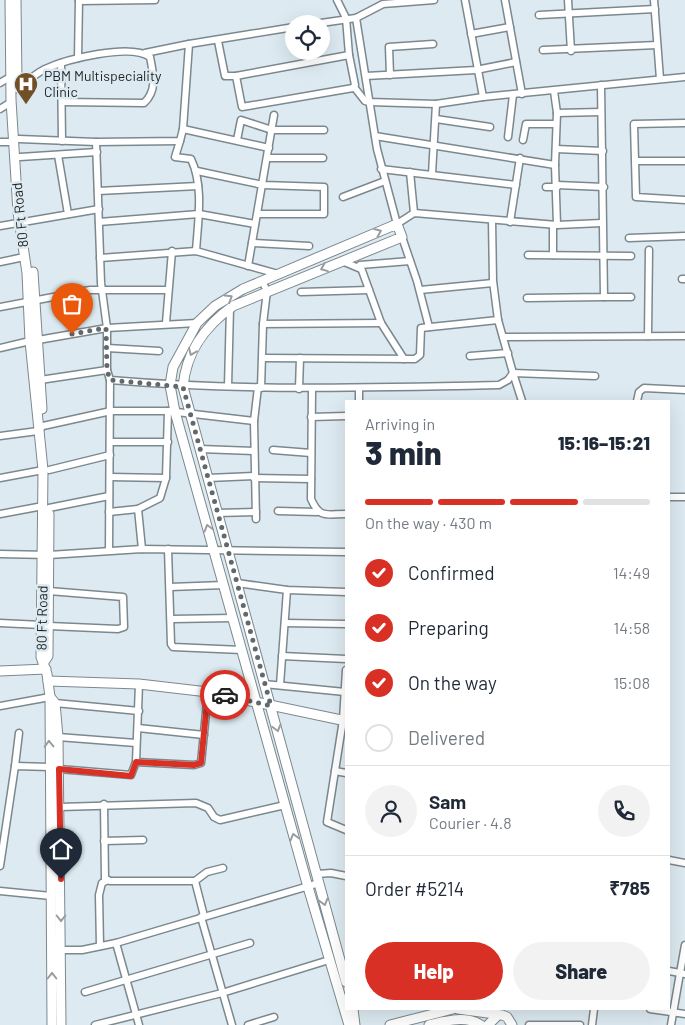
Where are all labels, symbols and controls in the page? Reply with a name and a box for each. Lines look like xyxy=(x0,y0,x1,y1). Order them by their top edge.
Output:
map controls xyxy=(285,15,330,60)
button: locate xyxy=(285,15,330,60)
place label: PBM Multispeciality Clinic xyxy=(44,67,162,100)
hospital icon: PBM Multispeciality Clinic xyxy=(13,71,39,105)
street label: 80 Ft Road xyxy=(8,182,31,248)
one-way arrow xyxy=(373,228,381,238)
one-way arrow xyxy=(321,262,329,272)
pin xyxy=(51,283,93,334)
icon: bag xyxy=(58,290,86,318)
one-way arrow xyxy=(223,294,232,304)
one-way arrow xyxy=(187,347,198,356)
text: Arriving in xyxy=(365,414,435,433)
text: 15:16–15:21 xyxy=(558,431,650,454)
text: 3 min xyxy=(365,433,442,471)
text: On the way · 430 m xyxy=(365,513,492,532)
one-way arrow xyxy=(204,525,214,533)
icon: check xyxy=(365,559,393,587)
text: Confirmed xyxy=(408,561,495,584)
text: 14:49 xyxy=(613,563,650,582)
street label: 80 Ft Road xyxy=(32,585,51,651)
icon: check xyxy=(365,614,393,642)
text: Preparing xyxy=(408,616,489,639)
text: 14:58 xyxy=(614,618,650,637)
icon: check xyxy=(365,669,393,697)
courier xyxy=(200,670,250,720)
text: On the way xyxy=(408,671,497,694)
text: 15:08 xyxy=(613,673,650,692)
icon: car xyxy=(211,681,239,709)
one-way arrow xyxy=(271,724,281,732)
text: Delivered xyxy=(408,726,485,749)
one-way arrow xyxy=(44,740,55,748)
button: person xyxy=(365,785,417,837)
button: phone xyxy=(598,785,650,837)
text: Sam xyxy=(429,790,466,813)
text: Courier · 4.8 xyxy=(429,813,512,832)
pin xyxy=(40,828,82,879)
one-way arrow xyxy=(289,832,300,841)
icon: home xyxy=(47,835,75,863)
text: ₹785 xyxy=(609,876,650,899)
text: Order #5214 xyxy=(365,877,464,900)
one-way arrow xyxy=(319,897,329,905)
one-way arrow xyxy=(56,915,66,923)
button: Help xyxy=(365,942,503,1000)
button: Share xyxy=(513,942,650,1000)
one-way arrow xyxy=(47,972,57,980)

